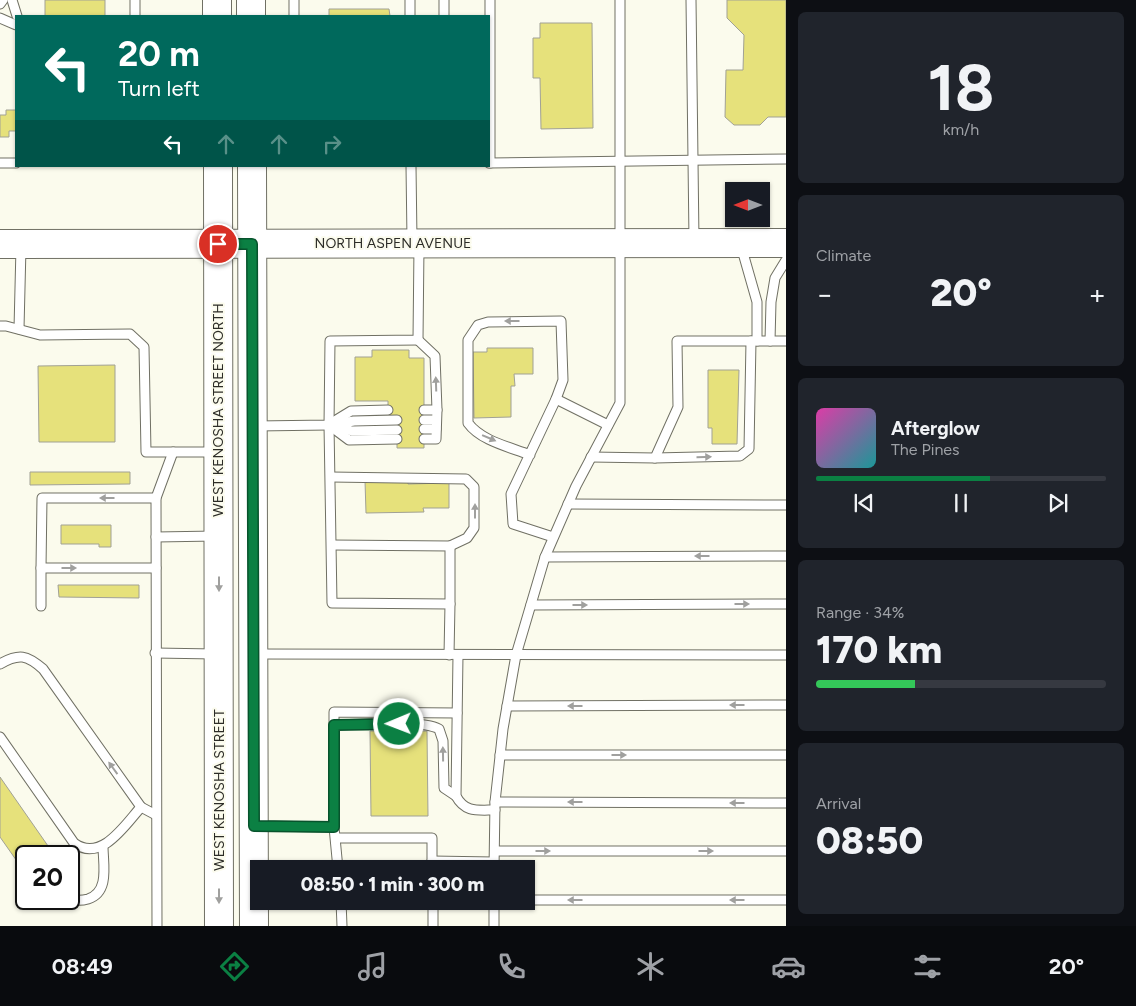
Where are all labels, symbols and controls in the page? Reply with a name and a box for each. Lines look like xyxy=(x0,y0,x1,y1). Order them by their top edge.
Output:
text: 20 m xyxy=(118,33,200,75)
icon: left xyxy=(35,35,100,100)
text: 18 xyxy=(927,48,995,126)
text: Turn left xyxy=(118,75,200,102)
text: km/h xyxy=(943,120,979,139)
icon: left xyxy=(159,130,187,158)
icon: ahead xyxy=(212,130,240,158)
icon: ahead xyxy=(265,130,293,158)
icon: right xyxy=(318,130,346,158)
north arrow xyxy=(725,182,770,228)
map controls xyxy=(725,182,770,227)
pin xyxy=(197,223,239,265)
icon: arrive xyxy=(204,230,232,258)
street label: NORTH ASPEN AVENUE xyxy=(315,235,471,252)
text: Climate xyxy=(816,246,871,265)
text: 20° xyxy=(930,270,992,316)
text: − xyxy=(816,277,833,311)
text: + xyxy=(1089,277,1106,311)
street label: WEST KENOSHA STREET NORTH xyxy=(210,303,227,517)
one-way arrow xyxy=(504,317,520,325)
one-way arrow xyxy=(431,376,439,392)
text: Afterglow xyxy=(891,417,980,440)
one-way arrow xyxy=(482,435,496,443)
text: The Pines xyxy=(891,440,960,459)
one-way arrow xyxy=(696,453,712,461)
icon: previous xyxy=(850,489,878,517)
icon: pause xyxy=(947,489,975,517)
icon: next xyxy=(1044,489,1072,517)
one-way arrow xyxy=(99,494,115,502)
one-way arrow xyxy=(471,503,479,519)
one-way arrow xyxy=(694,552,710,560)
one-way arrow xyxy=(61,564,77,572)
one-way arrow xyxy=(215,577,223,593)
one-way arrow xyxy=(734,600,750,608)
one-way arrow xyxy=(572,601,588,609)
text: Range · 34% xyxy=(816,603,904,622)
text: 170 km xyxy=(816,627,942,673)
position arrow xyxy=(372,697,424,749)
one-way arrow xyxy=(729,701,745,709)
one-way arrow xyxy=(567,702,583,710)
street label: WEST KENOSHA STREET xyxy=(211,709,228,871)
one-way arrow xyxy=(439,746,447,762)
one-way arrow xyxy=(611,751,627,759)
one-way arrow xyxy=(108,761,118,774)
text: Arrival xyxy=(816,794,861,813)
one-way arrow xyxy=(567,798,583,806)
one-way arrow xyxy=(729,799,745,807)
text: 08:50 xyxy=(816,818,923,864)
speed limit sign: 20 xyxy=(15,845,80,910)
one-way arrow xyxy=(536,847,552,855)
one-way arrow xyxy=(698,847,714,855)
text: 08:50 · 1 min · 300 m xyxy=(301,873,484,896)
one-way arrow xyxy=(215,888,223,904)
one-way arrow xyxy=(567,896,583,904)
one-way arrow xyxy=(729,896,745,904)
icon: directions xyxy=(217,949,252,984)
icon: music xyxy=(355,949,390,984)
icon: phone xyxy=(494,949,529,984)
icon: climate xyxy=(633,949,668,984)
icon: car xyxy=(771,949,806,984)
icon: filters xyxy=(910,949,945,984)
text: 08:49 xyxy=(52,953,113,980)
text: 20° xyxy=(1049,953,1084,980)

